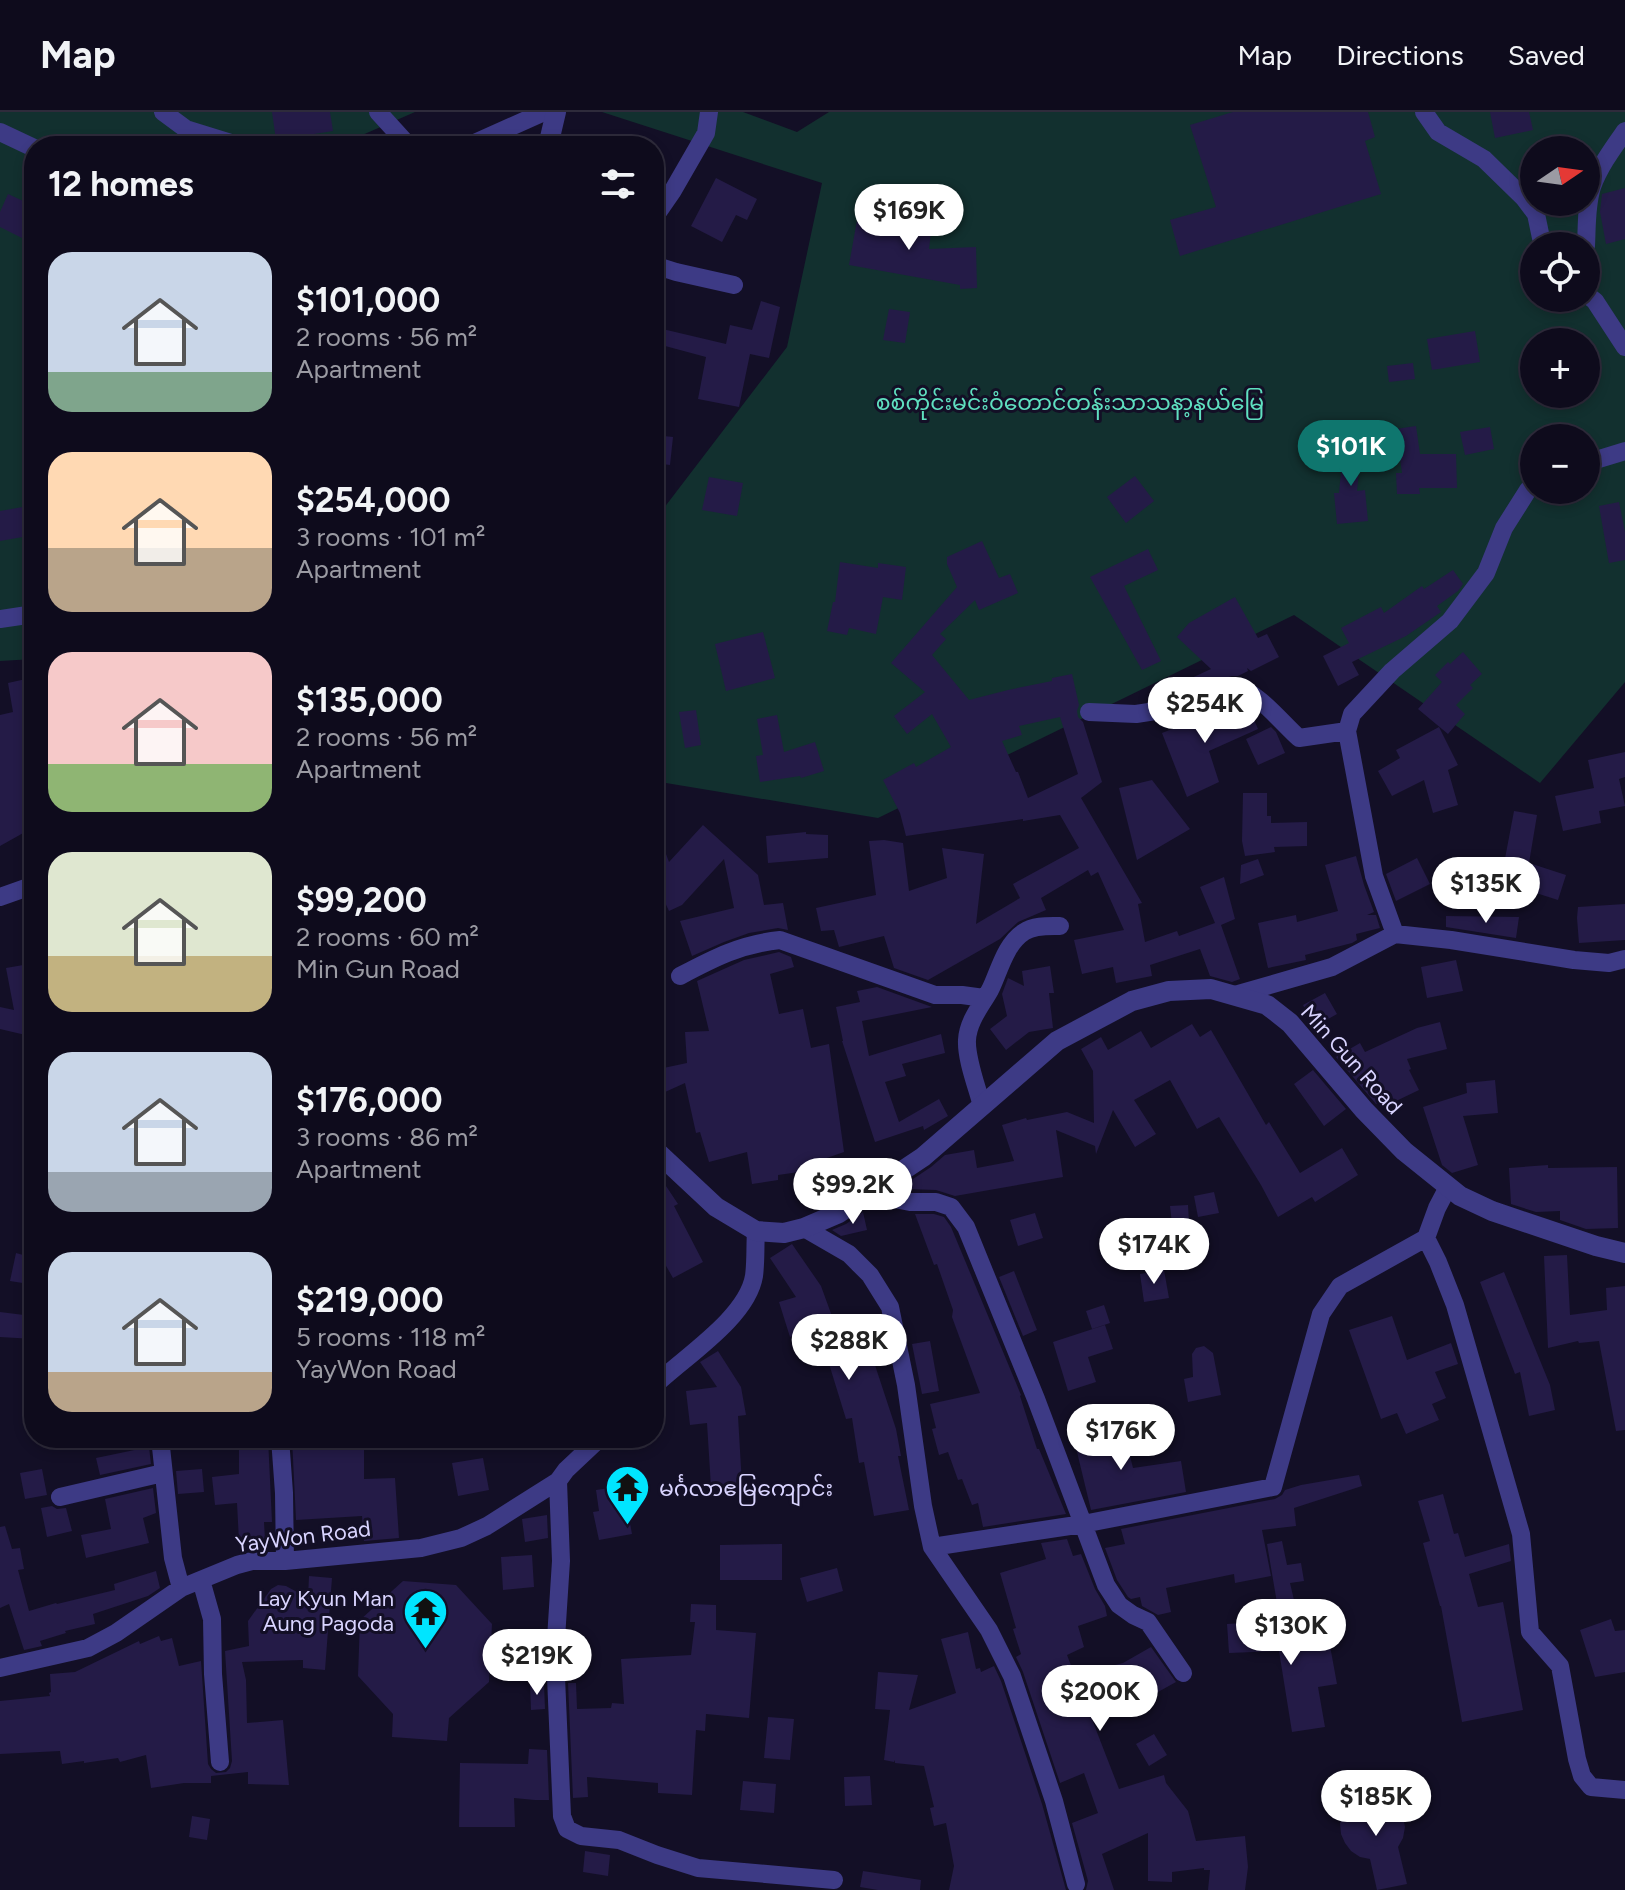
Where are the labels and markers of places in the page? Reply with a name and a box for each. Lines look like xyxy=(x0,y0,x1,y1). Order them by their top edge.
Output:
pin: $169K xyxy=(853,184,965,252)
pin: $101K xyxy=(1295,420,1407,488)
pin: $254K xyxy=(1149,677,1261,745)
pin: $135K xyxy=(1430,857,1542,925)
pin: $99.2K xyxy=(788,1158,918,1226)
pin: $174K xyxy=(1098,1218,1210,1286)
pin: $288K xyxy=(793,1314,905,1382)
pin: $176K xyxy=(1065,1404,1177,1472)
temple icon: မင်္ဂလာဧမြကျောင်း xyxy=(604,1464,652,1527)
place label: မင်္ဂလာဧမြကျောင်း xyxy=(659,1473,833,1507)
place label: Lay Kyun Man Aung Pagoda xyxy=(258,1585,394,1637)
temple icon: Lay Kyun Man Aung Pagoda xyxy=(401,1587,449,1650)
pin: $130K xyxy=(1235,1599,1347,1667)
pin: $219K xyxy=(481,1629,593,1697)
pin: $200K xyxy=(1044,1665,1156,1733)
pin: $185K xyxy=(1320,1770,1432,1838)

